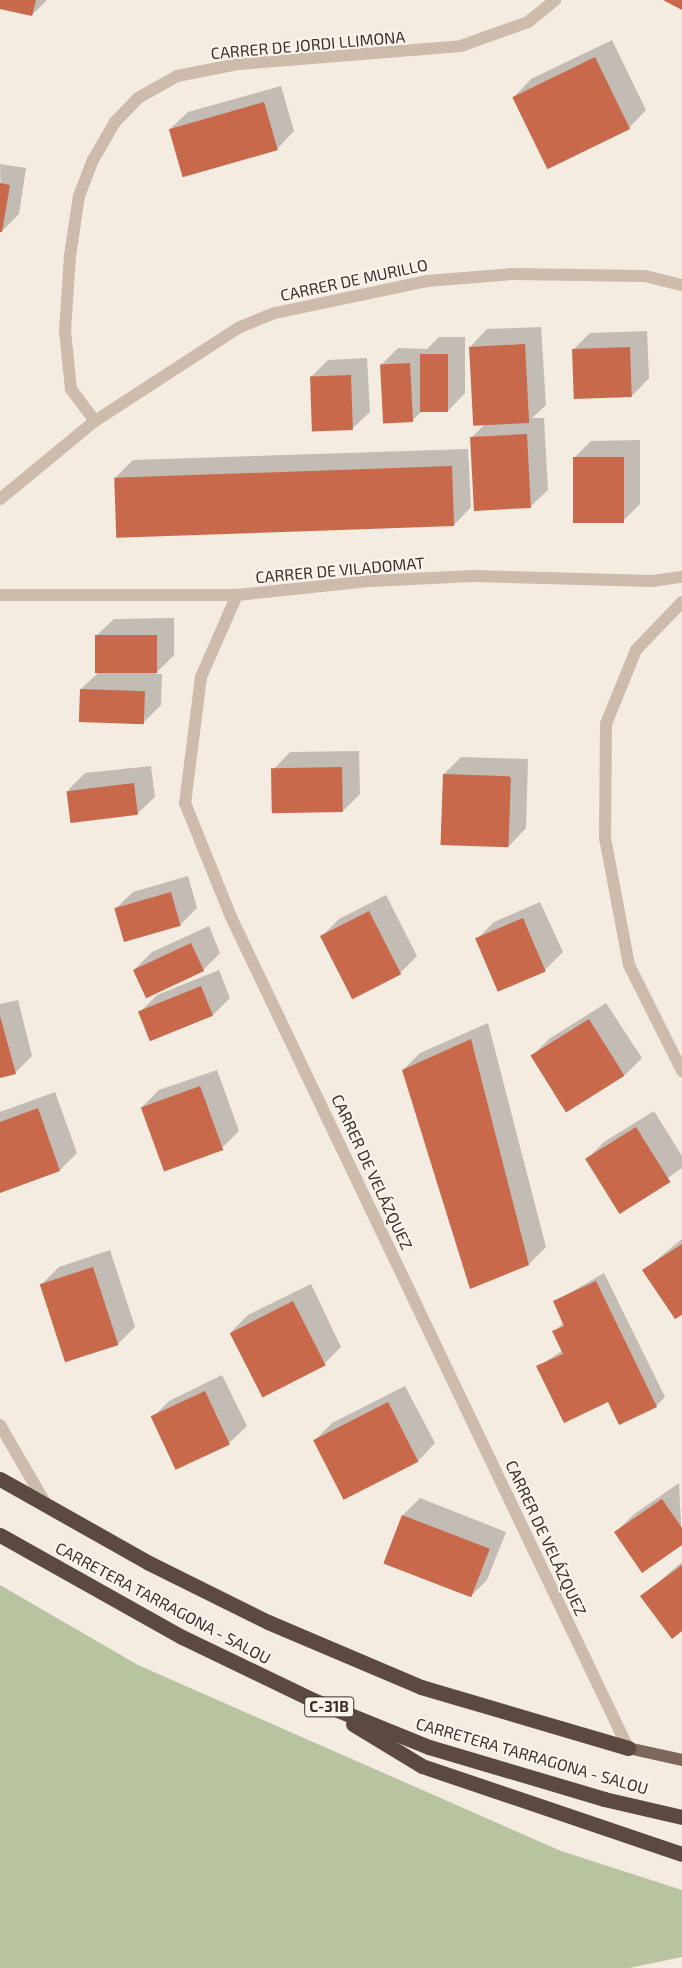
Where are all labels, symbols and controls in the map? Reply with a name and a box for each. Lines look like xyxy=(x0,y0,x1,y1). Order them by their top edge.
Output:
street label: CARRER DE JORDI LLIMONA xyxy=(210,27,406,63)
street label: CARRER DE MURILLO xyxy=(279,255,429,305)
street label: CARRER DE VILADOMAT xyxy=(254,553,426,587)
street label: CARRER DE VELÁZQUEZ xyxy=(327,1091,417,1253)
street label: CARRER DE VELÁZQUEZ xyxy=(501,1457,591,1619)
street label: CARRETERA TARRAGONA - SALOU xyxy=(52,1538,274,1668)
road number: C-31B xyxy=(304,1694,354,1720)
street label: CARRETERA TARRAGONA - SALOU xyxy=(413,1713,651,1799)

